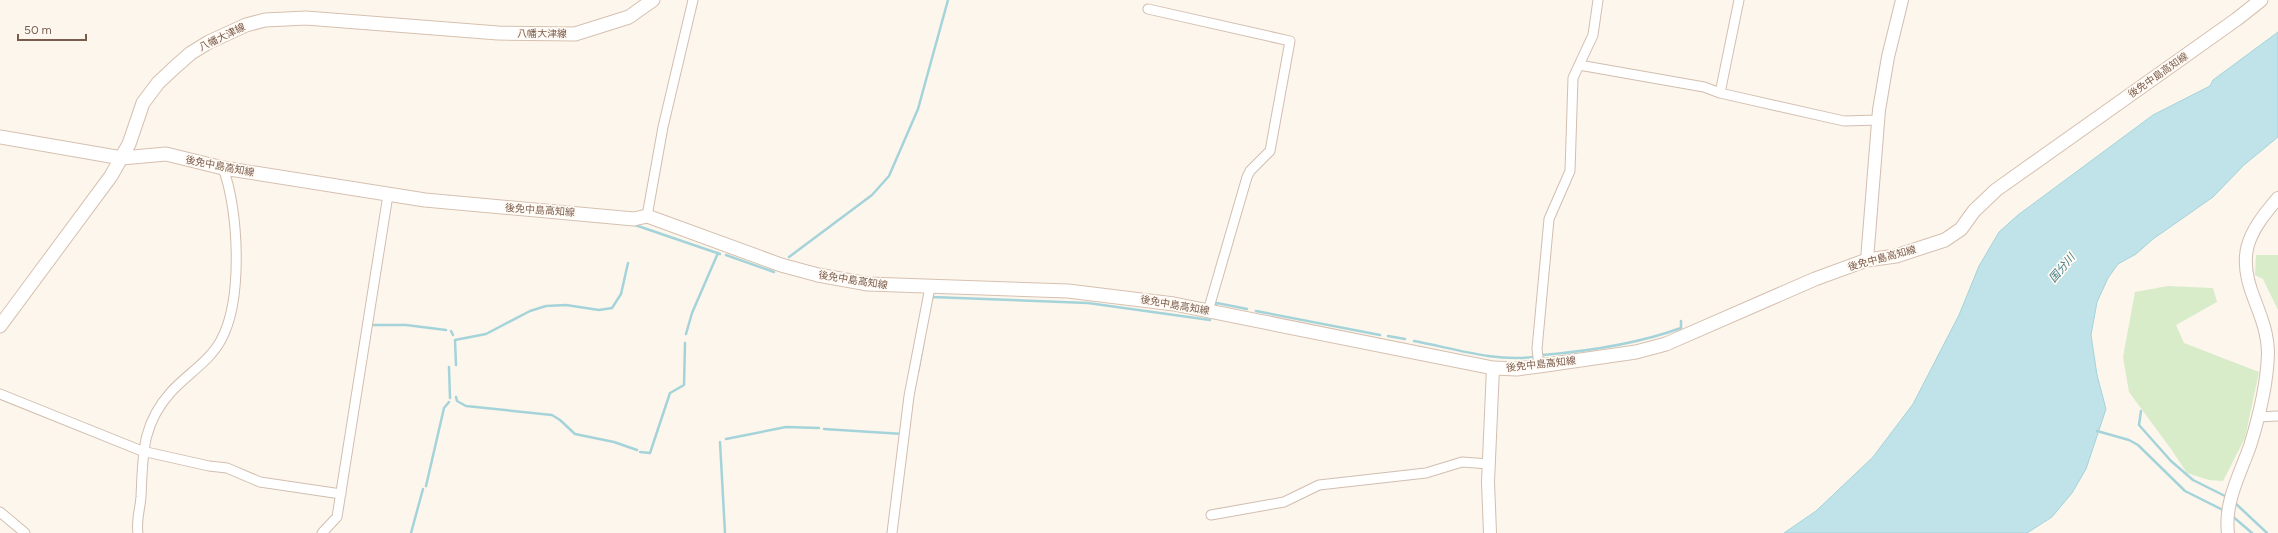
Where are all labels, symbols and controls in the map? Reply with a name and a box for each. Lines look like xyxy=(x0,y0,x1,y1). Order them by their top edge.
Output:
scale bar xyxy=(18,16,86,42)
street label: 八幡大津線 xyxy=(197,20,247,54)
text: 50 m xyxy=(24,23,52,37)
street label: 八幡大津線 xyxy=(517,27,567,40)
street label: 後免中島高知線 xyxy=(2126,50,2190,100)
street label: 後免中島高知線 xyxy=(184,153,256,179)
street label: 後免中島高知線 xyxy=(505,201,575,219)
street label: 後免中島高知線 xyxy=(1847,243,1917,273)
water label: 国分川 xyxy=(2046,250,2078,285)
street label: 後免中島高知線 xyxy=(817,268,889,292)
street label: 後免中島高知線 xyxy=(1139,293,1211,317)
street label: 後免中島高知線 xyxy=(1506,354,1576,374)

